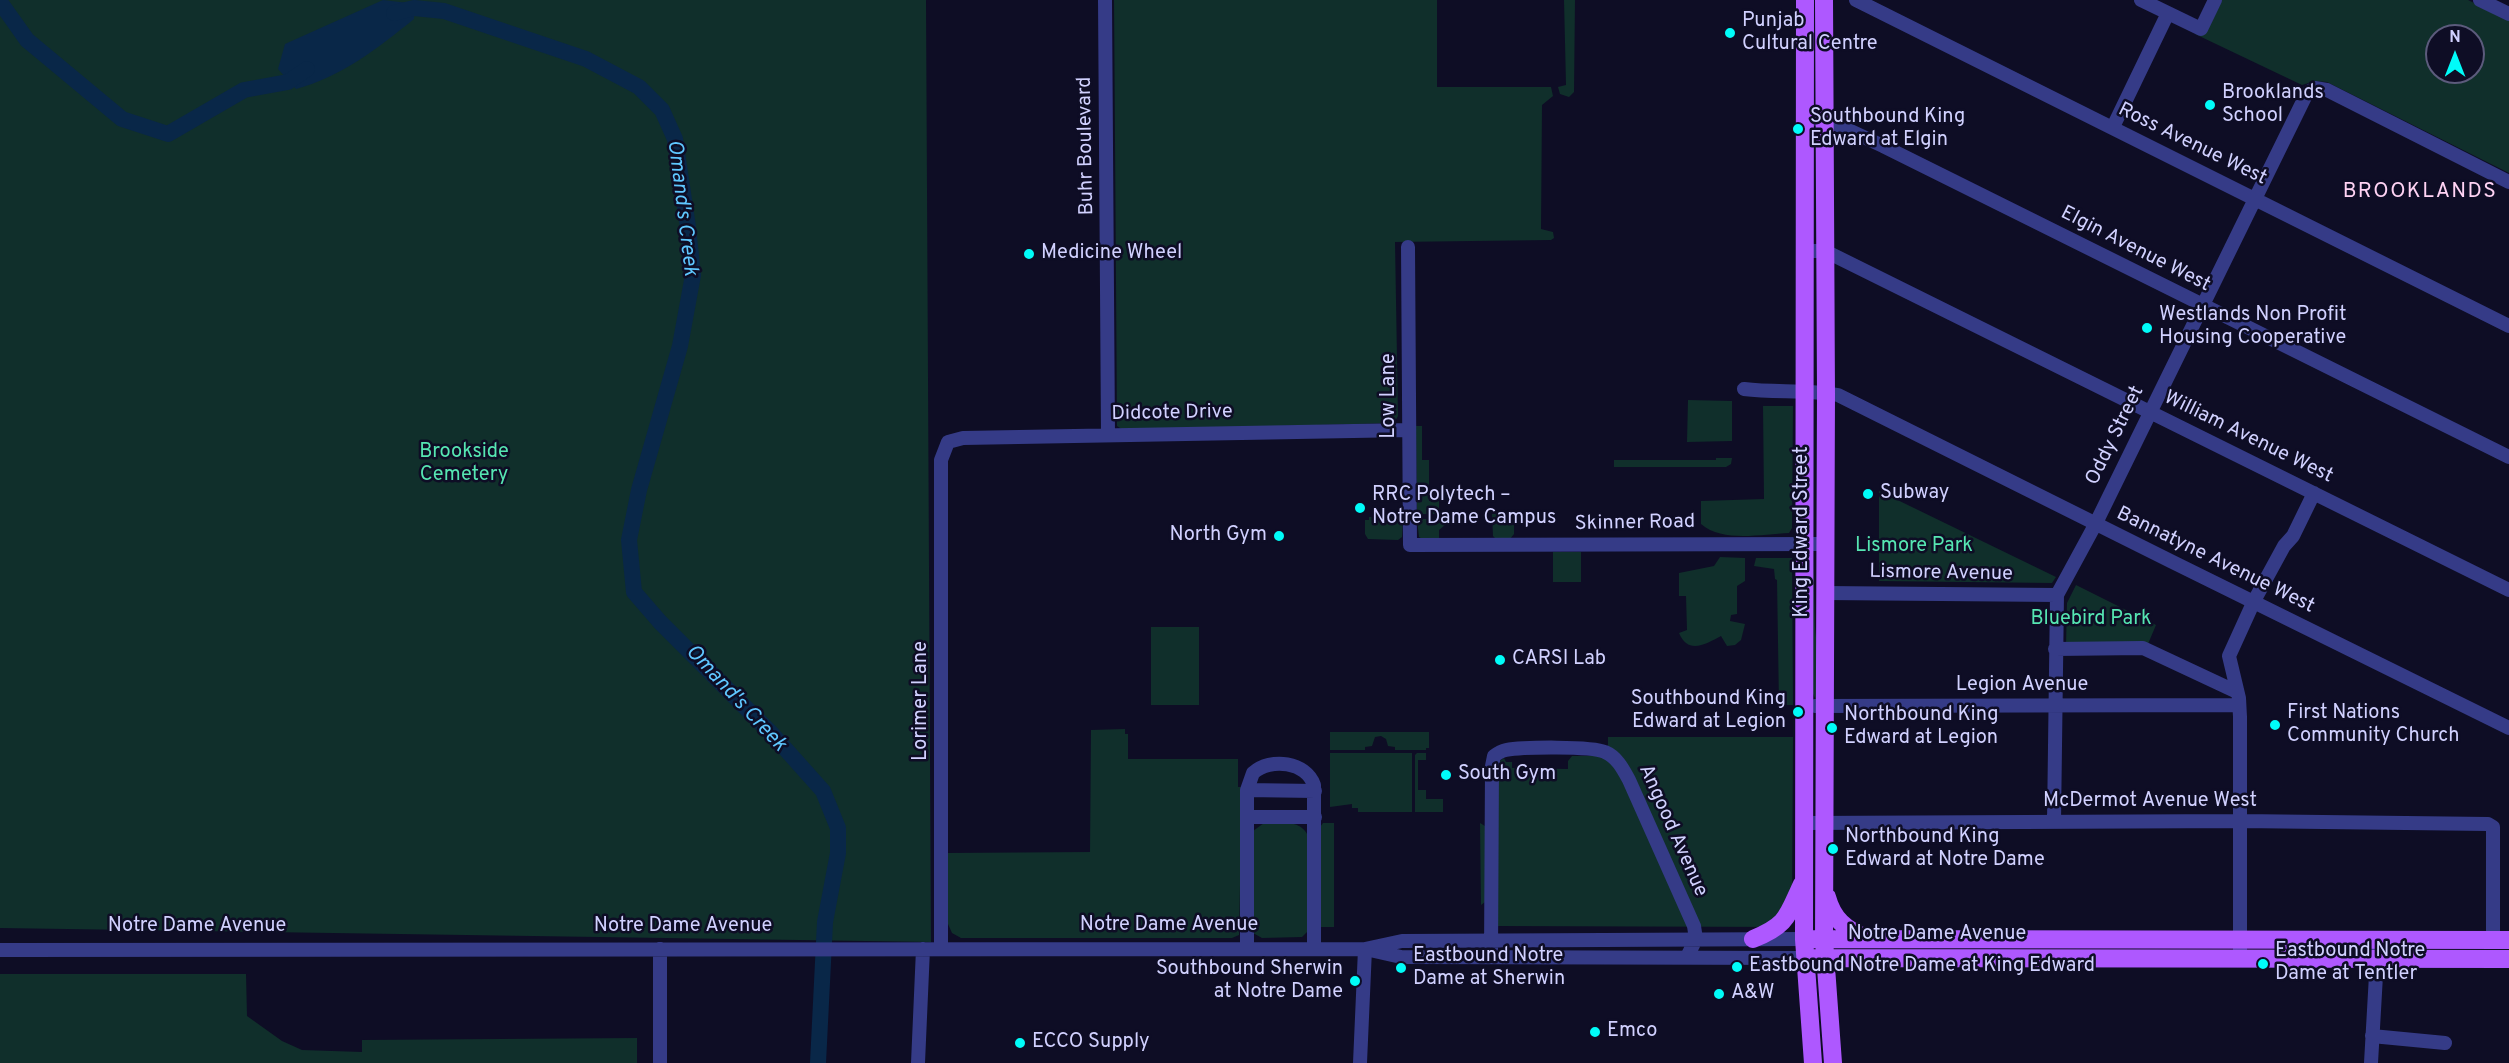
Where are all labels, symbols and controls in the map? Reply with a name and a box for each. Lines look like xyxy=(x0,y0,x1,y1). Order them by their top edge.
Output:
place label: Punjab Cultural Centre xyxy=(1742,10,1877,57)
north arrow xyxy=(2425,24,2485,84)
marker: Punjab Cultural Centre xyxy=(1723,26,1737,40)
text: N xyxy=(2449,28,2461,48)
street label: Buhr Boulevard xyxy=(1074,76,1100,216)
place label: Brooklands School xyxy=(2222,82,2324,129)
marker: Brooklands School xyxy=(2203,98,2217,112)
street label: Ross Avenue West xyxy=(2114,99,2270,191)
place label: Southbound King Edward at Elgin xyxy=(1810,106,1965,153)
marker: Southbound King Edward at Elgin xyxy=(1791,122,1805,136)
water label: Omand's Creek xyxy=(660,138,702,278)
district label: BROOKLANDS xyxy=(2343,180,2497,206)
street label: Elgin Avenue West xyxy=(2056,202,2214,298)
place label: Medicine Wheel xyxy=(1041,242,1182,266)
marker: Medicine Wheel xyxy=(1022,247,1036,261)
place label: Westlands Non Profit Housing Cooperative xyxy=(2159,304,2347,351)
marker: Westlands Non Profit Housing Cooperative xyxy=(2140,321,2154,335)
street label: Low Lane xyxy=(1378,353,1402,439)
street label: Oddy Street xyxy=(2082,383,2150,489)
street label: William Avenue West xyxy=(2160,387,2336,489)
street label: Didcote Drive xyxy=(1111,401,1233,427)
park label: Brookside Cemetery xyxy=(419,441,509,488)
street label: King Edward Street xyxy=(1791,446,1815,618)
place label: Subway xyxy=(1880,482,1949,506)
place label: RRC Polytech – Notre Dame Campus xyxy=(1372,484,1556,531)
marker: Subway xyxy=(1861,487,1875,501)
marker: RRC Polytech – Notre Dame Campus xyxy=(1353,501,1367,515)
street label: Bannatyne Avenue West xyxy=(2112,503,2318,619)
street label: Skinner Road xyxy=(1575,511,1695,537)
place label: North Gym xyxy=(1169,524,1267,548)
marker: North Gym xyxy=(1272,529,1286,543)
park label: Lismore Park xyxy=(1855,535,1973,559)
street label: Lismore Avenue xyxy=(1869,561,2013,587)
park label: Bluebird Park xyxy=(2030,608,2152,632)
water label: Omand's Creek xyxy=(679,640,791,758)
street label: Lorimer Lane xyxy=(910,641,934,761)
place label: CARSI Lab xyxy=(1512,648,1606,672)
marker: CARSI Lab xyxy=(1493,653,1507,667)
street label: Legion Avenue xyxy=(1956,674,2088,698)
place label: Southbound King Edward at Legion xyxy=(1631,688,1786,735)
place label: First Nations Community Church xyxy=(2287,702,2460,749)
place label: Northbound King Edward at Legion xyxy=(1844,704,1998,751)
marker: Southbound King Edward at Legion xyxy=(1791,705,1805,719)
marker: First Nations Community Church xyxy=(2268,718,2282,732)
marker: Northbound King Edward at Legion xyxy=(1825,721,1839,735)
street label: Angood Avenue xyxy=(1632,761,1712,901)
place label: South Gym xyxy=(1458,763,1556,787)
marker: South Gym xyxy=(1439,768,1453,782)
street label: McDermot Avenue West xyxy=(2043,790,2257,814)
place label: Northbound King Edward at Notre Dame xyxy=(1845,826,2045,873)
marker: Northbound King Edward at Notre Dame xyxy=(1826,842,1840,856)
street label: Notre Dame Avenue xyxy=(1080,914,1258,938)
street label: Notre Dame Avenue xyxy=(108,915,286,939)
street label: Notre Dame Avenue xyxy=(594,915,772,939)
street label: Notre Dame Avenue xyxy=(1848,923,2026,947)
place label: Eastbound Notre Dame at Tentler xyxy=(2275,940,2425,987)
place label: Eastbound Notre Dame at Sherwin xyxy=(1413,945,1565,992)
place label: Eastbound Notre Dame at King Edward xyxy=(1749,955,2095,979)
marker: Eastbound Notre Dame at Tentler xyxy=(2256,957,2270,971)
place label: Southbound Sherwin at Notre Dame xyxy=(1156,958,1343,1005)
marker: Eastbound Notre Dame at King Edward xyxy=(1730,960,1744,974)
marker: Eastbound Notre Dame at Sherwin xyxy=(1394,961,1408,975)
marker: Southbound Sherwin at Notre Dame xyxy=(1348,974,1362,988)
place label: A&W xyxy=(1731,982,1775,1006)
marker: A&W xyxy=(1712,987,1726,1001)
place label: Emco xyxy=(1607,1020,1657,1044)
marker: Emco xyxy=(1588,1025,1602,1039)
place label: ECCO Supply xyxy=(1032,1031,1150,1055)
marker: ECCO Supply xyxy=(1013,1036,1027,1050)

